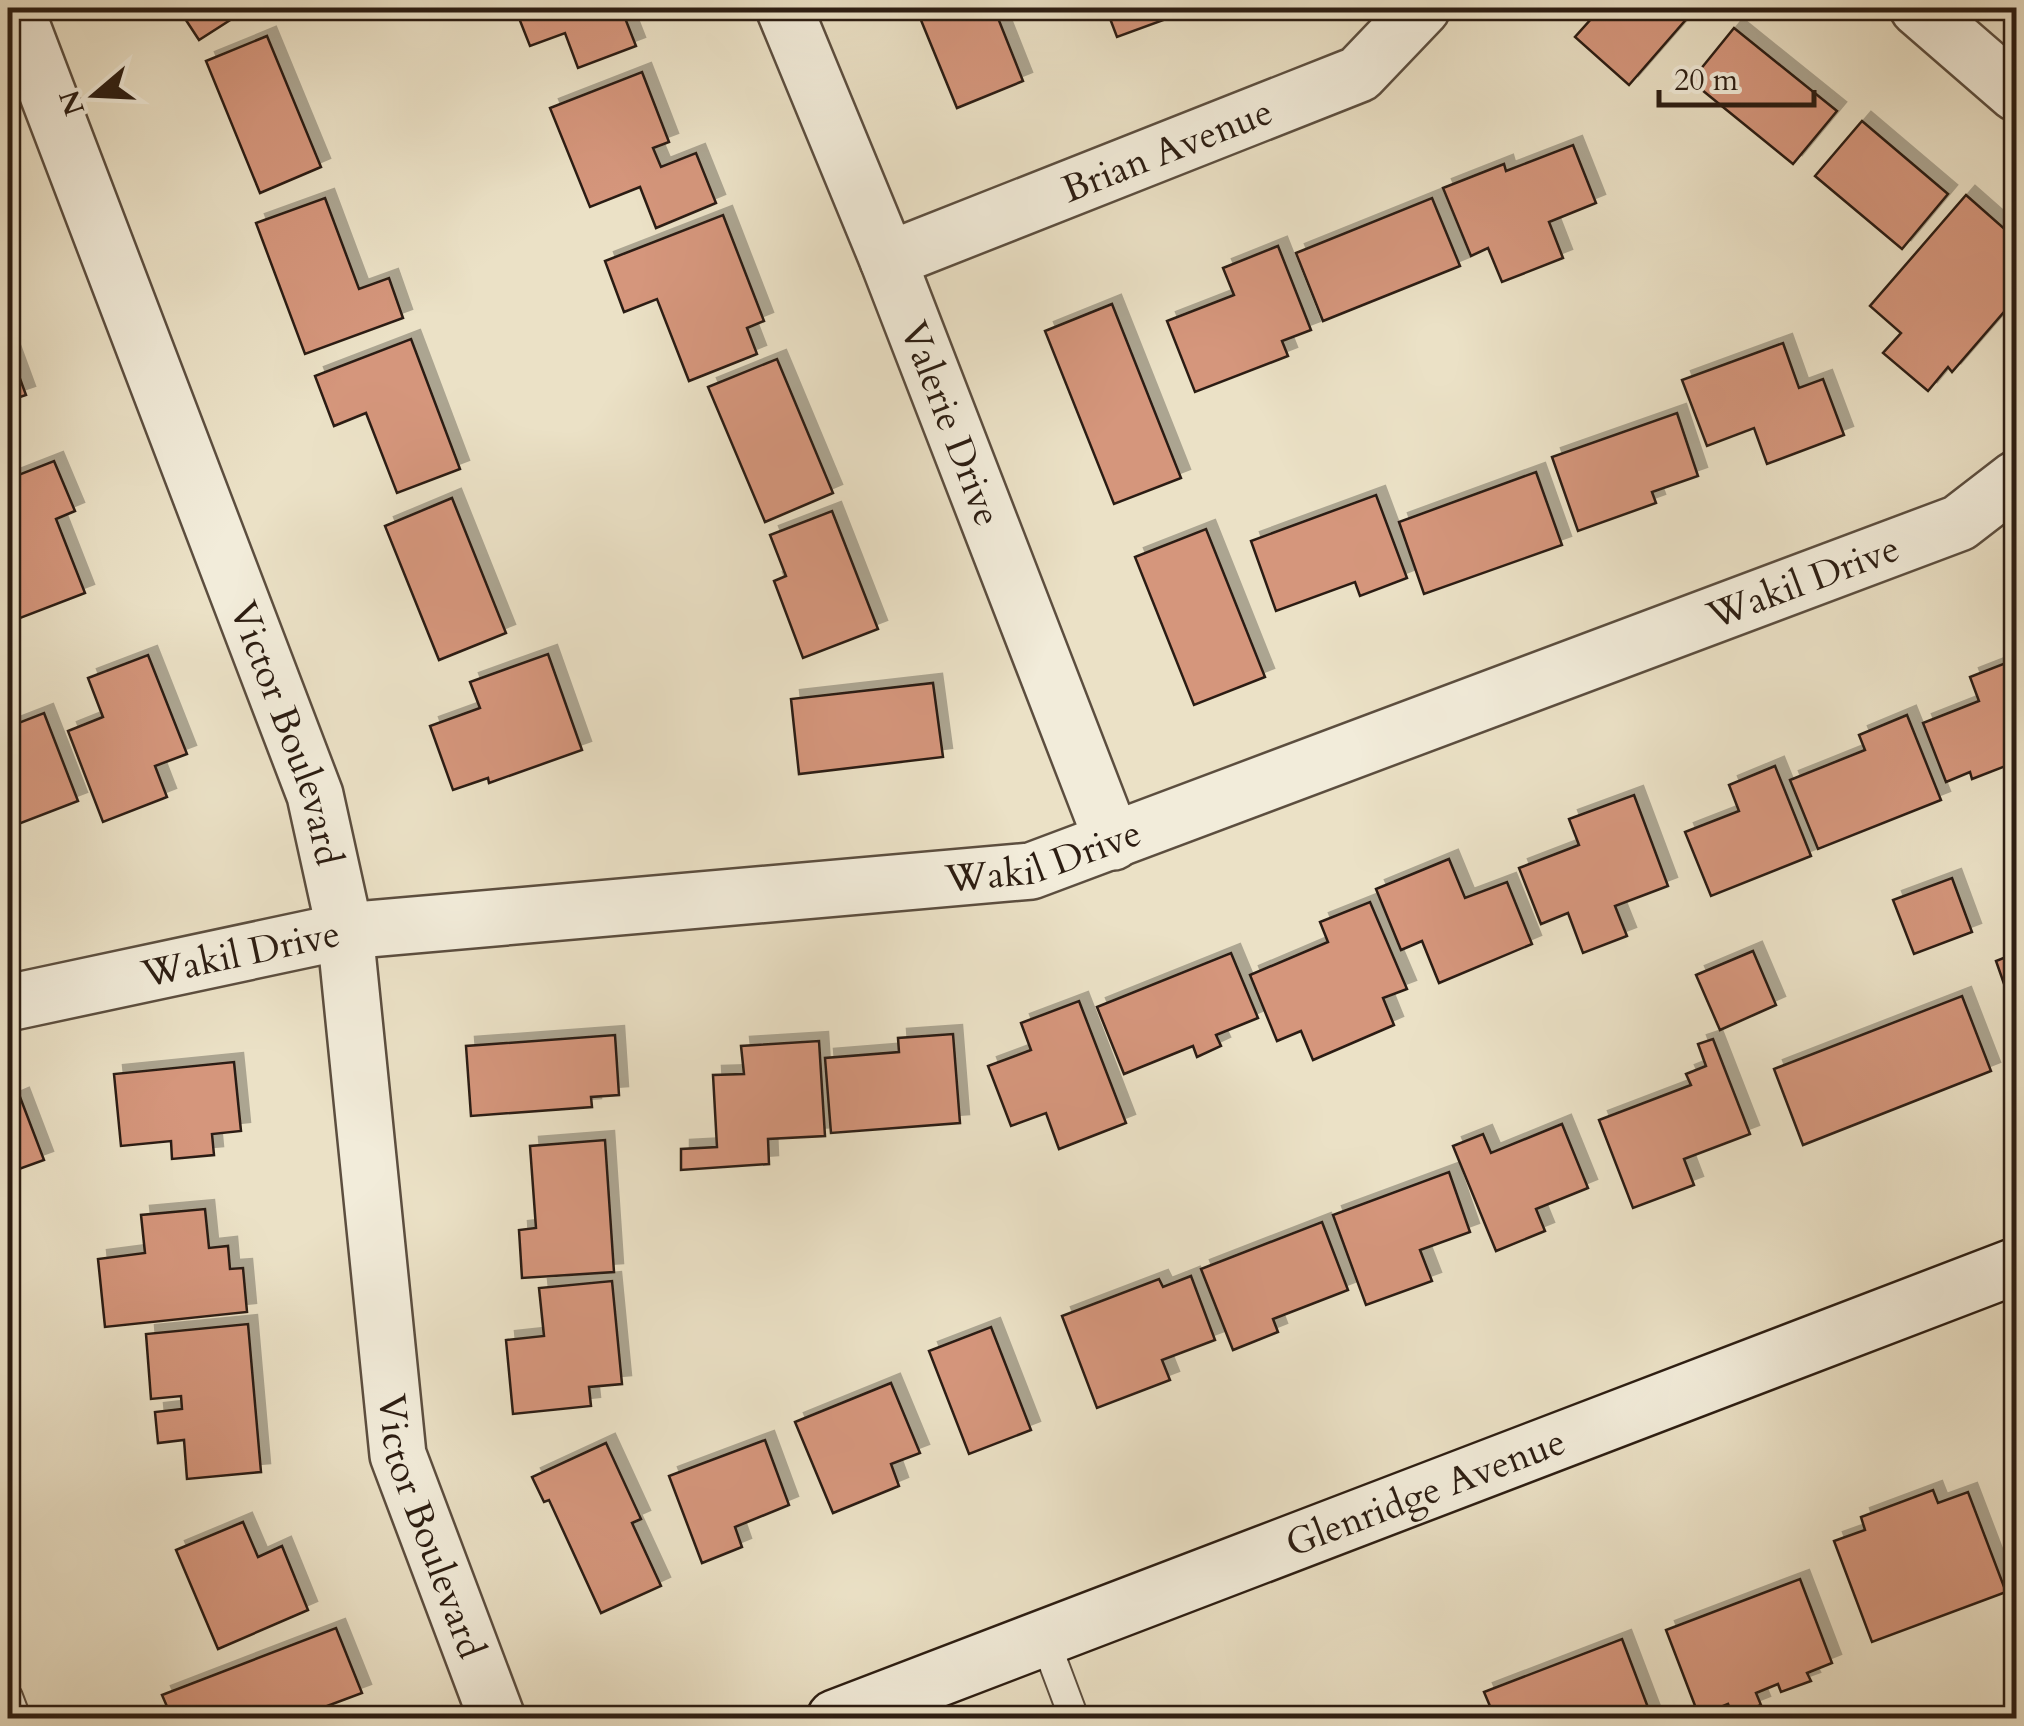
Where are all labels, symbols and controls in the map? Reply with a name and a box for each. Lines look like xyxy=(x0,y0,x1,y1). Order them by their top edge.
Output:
north arrow xyxy=(45,45,145,145)
scale bar xyxy=(1659,45,1814,107)
text: 20 m xyxy=(1674,60,1739,101)
text: N xyxy=(50,85,94,120)
street label: Brian Avenue xyxy=(1055,86,1280,216)
street label: Valerie Drive xyxy=(887,314,1013,534)
street label: Wakil Drive xyxy=(1699,523,1907,642)
street label: Victor Boulevard xyxy=(217,594,355,870)
street label: Wakil Drive xyxy=(942,807,1149,905)
street label: Wakil Drive xyxy=(136,908,345,1001)
street label: Victor Boulevard xyxy=(365,1391,497,1666)
street label: Glenridge Avenue xyxy=(1278,1416,1573,1570)

